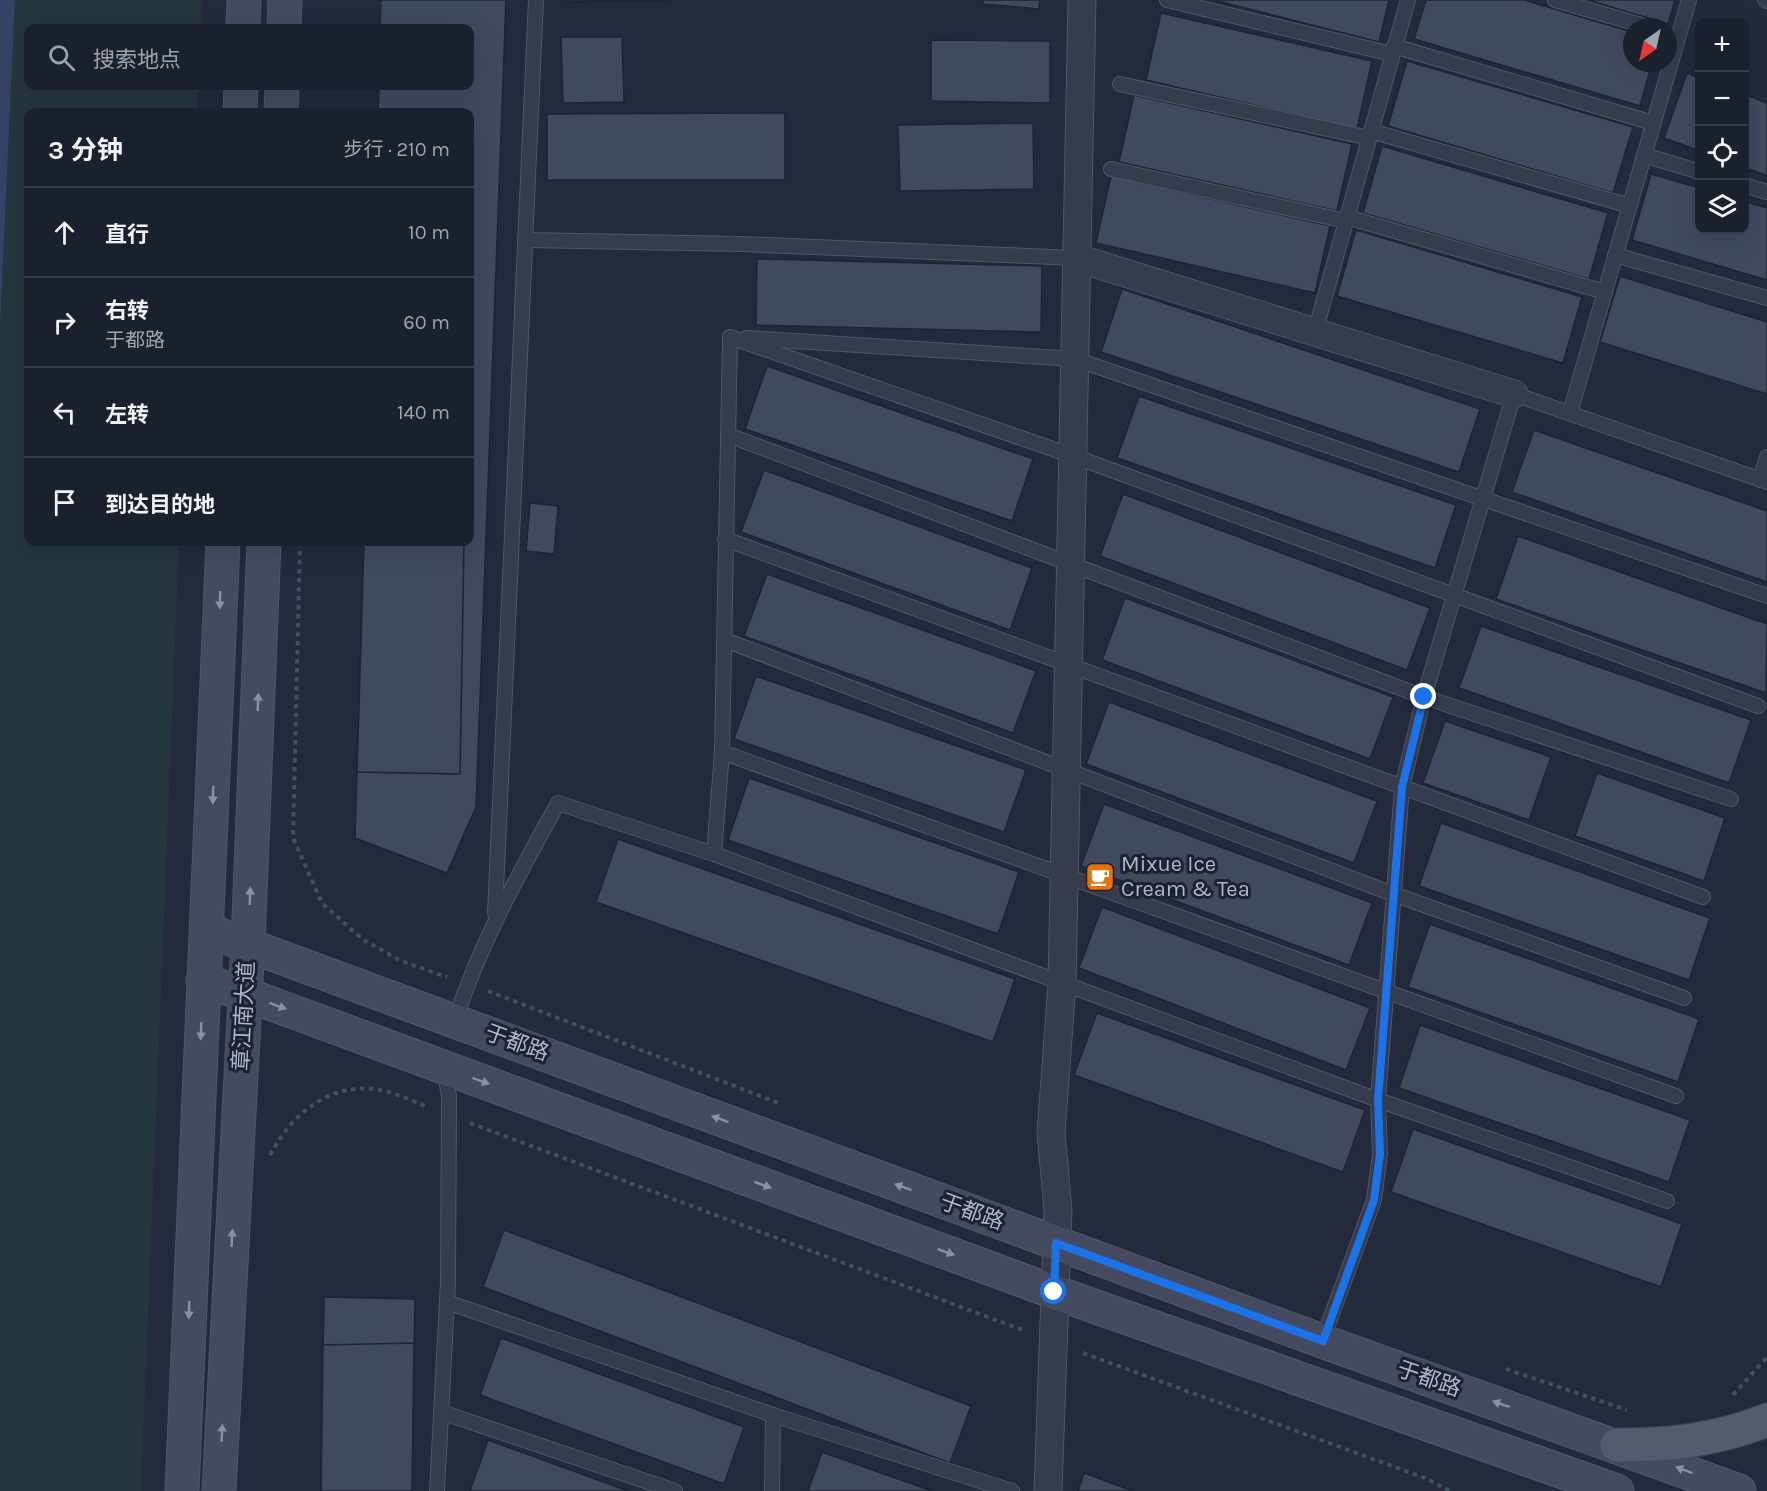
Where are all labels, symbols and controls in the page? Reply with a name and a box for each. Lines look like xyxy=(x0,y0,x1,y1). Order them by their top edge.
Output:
north arrow xyxy=(1623,18,1677,72)
map controls xyxy=(1695,18,1749,234)
button: + xyxy=(1695,18,1749,72)
search box xyxy=(24,24,474,90)
icon: search xyxy=(45,41,78,74)
text: 搜索地点 xyxy=(93,47,181,73)
button: − xyxy=(1695,72,1749,126)
button: locate xyxy=(1695,126,1749,180)
text: 3 分钟 xyxy=(48,135,123,166)
text: 步行 · 210 m xyxy=(343,138,450,161)
button: layers xyxy=(1695,180,1749,234)
icon: ahead xyxy=(48,216,81,249)
text: 10 m xyxy=(408,221,450,244)
text: 直行 xyxy=(105,222,149,248)
text: 右转 xyxy=(105,298,149,324)
icon: right xyxy=(48,306,81,339)
text: 60 m xyxy=(403,311,450,334)
text: 于都路 xyxy=(105,329,165,352)
icon: left xyxy=(48,396,81,429)
text: 140 m xyxy=(397,401,450,424)
text: 左转 xyxy=(105,402,149,428)
icon: arrive xyxy=(48,486,81,519)
text: 到达目的地 xyxy=(105,492,215,518)
one-way arrow xyxy=(216,590,225,609)
route end xyxy=(1410,683,1436,709)
one-way arrow xyxy=(253,692,263,711)
one-way arrow xyxy=(208,785,217,804)
place label: Mixue Ice Cream & Tea xyxy=(1121,851,1250,902)
cafe icon: Mixue Ice Cream & Tea xyxy=(1084,861,1116,893)
one-way arrow xyxy=(246,887,255,906)
street label: 章江南大道 xyxy=(228,960,260,1072)
one-way arrow xyxy=(270,1002,288,1012)
street label: 于都路 xyxy=(482,1019,552,1067)
one-way arrow xyxy=(196,1022,205,1041)
one-way arrow xyxy=(472,1077,490,1086)
one-way arrow xyxy=(711,1113,729,1123)
one-way arrow xyxy=(754,1180,772,1190)
one-way arrow xyxy=(894,1181,912,1191)
street label: 于都路 xyxy=(937,1188,1007,1236)
one-way arrow xyxy=(227,1228,237,1247)
one-way arrow xyxy=(937,1247,955,1257)
route start xyxy=(1040,1278,1066,1304)
one-way arrow xyxy=(185,1301,194,1320)
street label: 于都路 xyxy=(1394,1356,1464,1402)
one-way arrow xyxy=(1492,1399,1510,1409)
one-way arrow xyxy=(217,1423,226,1442)
one-way arrow xyxy=(1675,1465,1693,1475)

